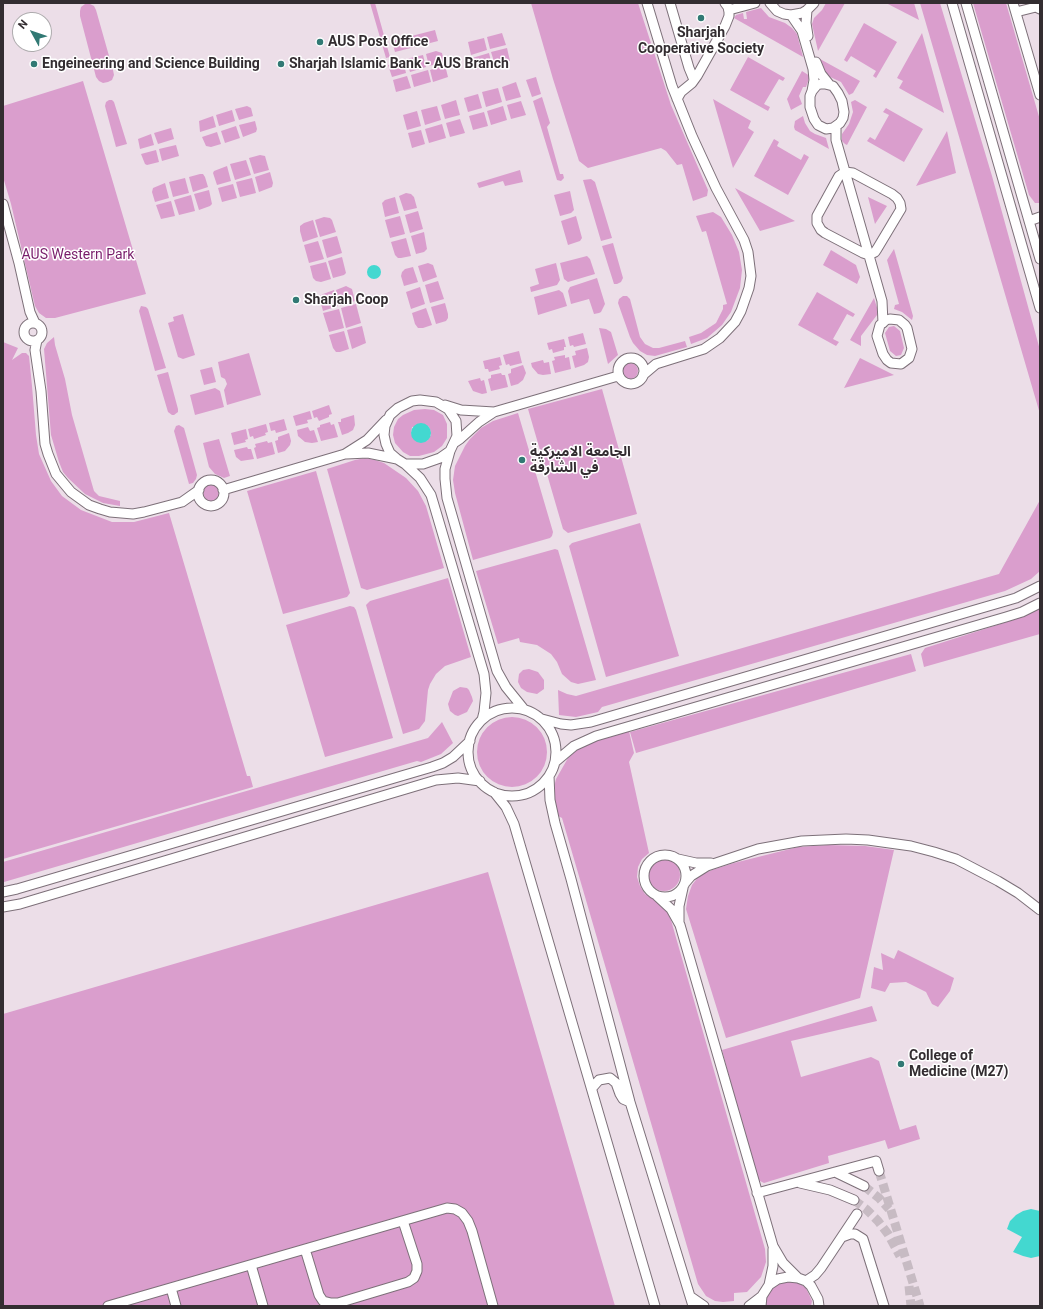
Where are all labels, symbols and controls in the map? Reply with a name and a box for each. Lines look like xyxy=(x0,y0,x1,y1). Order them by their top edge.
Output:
north arrow xyxy=(12,12,52,52)
marker: Sharjah Cooperative Society xyxy=(696,13,706,23)
text: N xyxy=(16,17,31,32)
place label: Sharjah Cooperative Society xyxy=(638,25,764,58)
place label: AUS Post Office xyxy=(328,34,428,50)
marker: AUS Post Office xyxy=(315,37,325,47)
place label: Engeineering and Science Building xyxy=(42,56,260,72)
place label: Sharjah Islamic Bank - AUS Branch xyxy=(289,56,509,72)
marker: Engeineering and Science Building xyxy=(29,59,39,69)
marker: Sharjah Islamic Bank - AUS Branch xyxy=(276,59,286,69)
park label: AUS Western Park xyxy=(22,247,134,263)
place label: Sharjah Coop xyxy=(304,292,388,308)
marker: Sharjah Coop xyxy=(291,295,301,305)
place label: الجامعة الاميركية في الشارقة xyxy=(530,444,631,476)
marker: الجامعة الاميركية في الشارقة xyxy=(517,455,527,465)
place label: College of Medicine (M27) xyxy=(909,1048,1008,1080)
marker: College of Medicine (M27) xyxy=(896,1059,906,1069)

